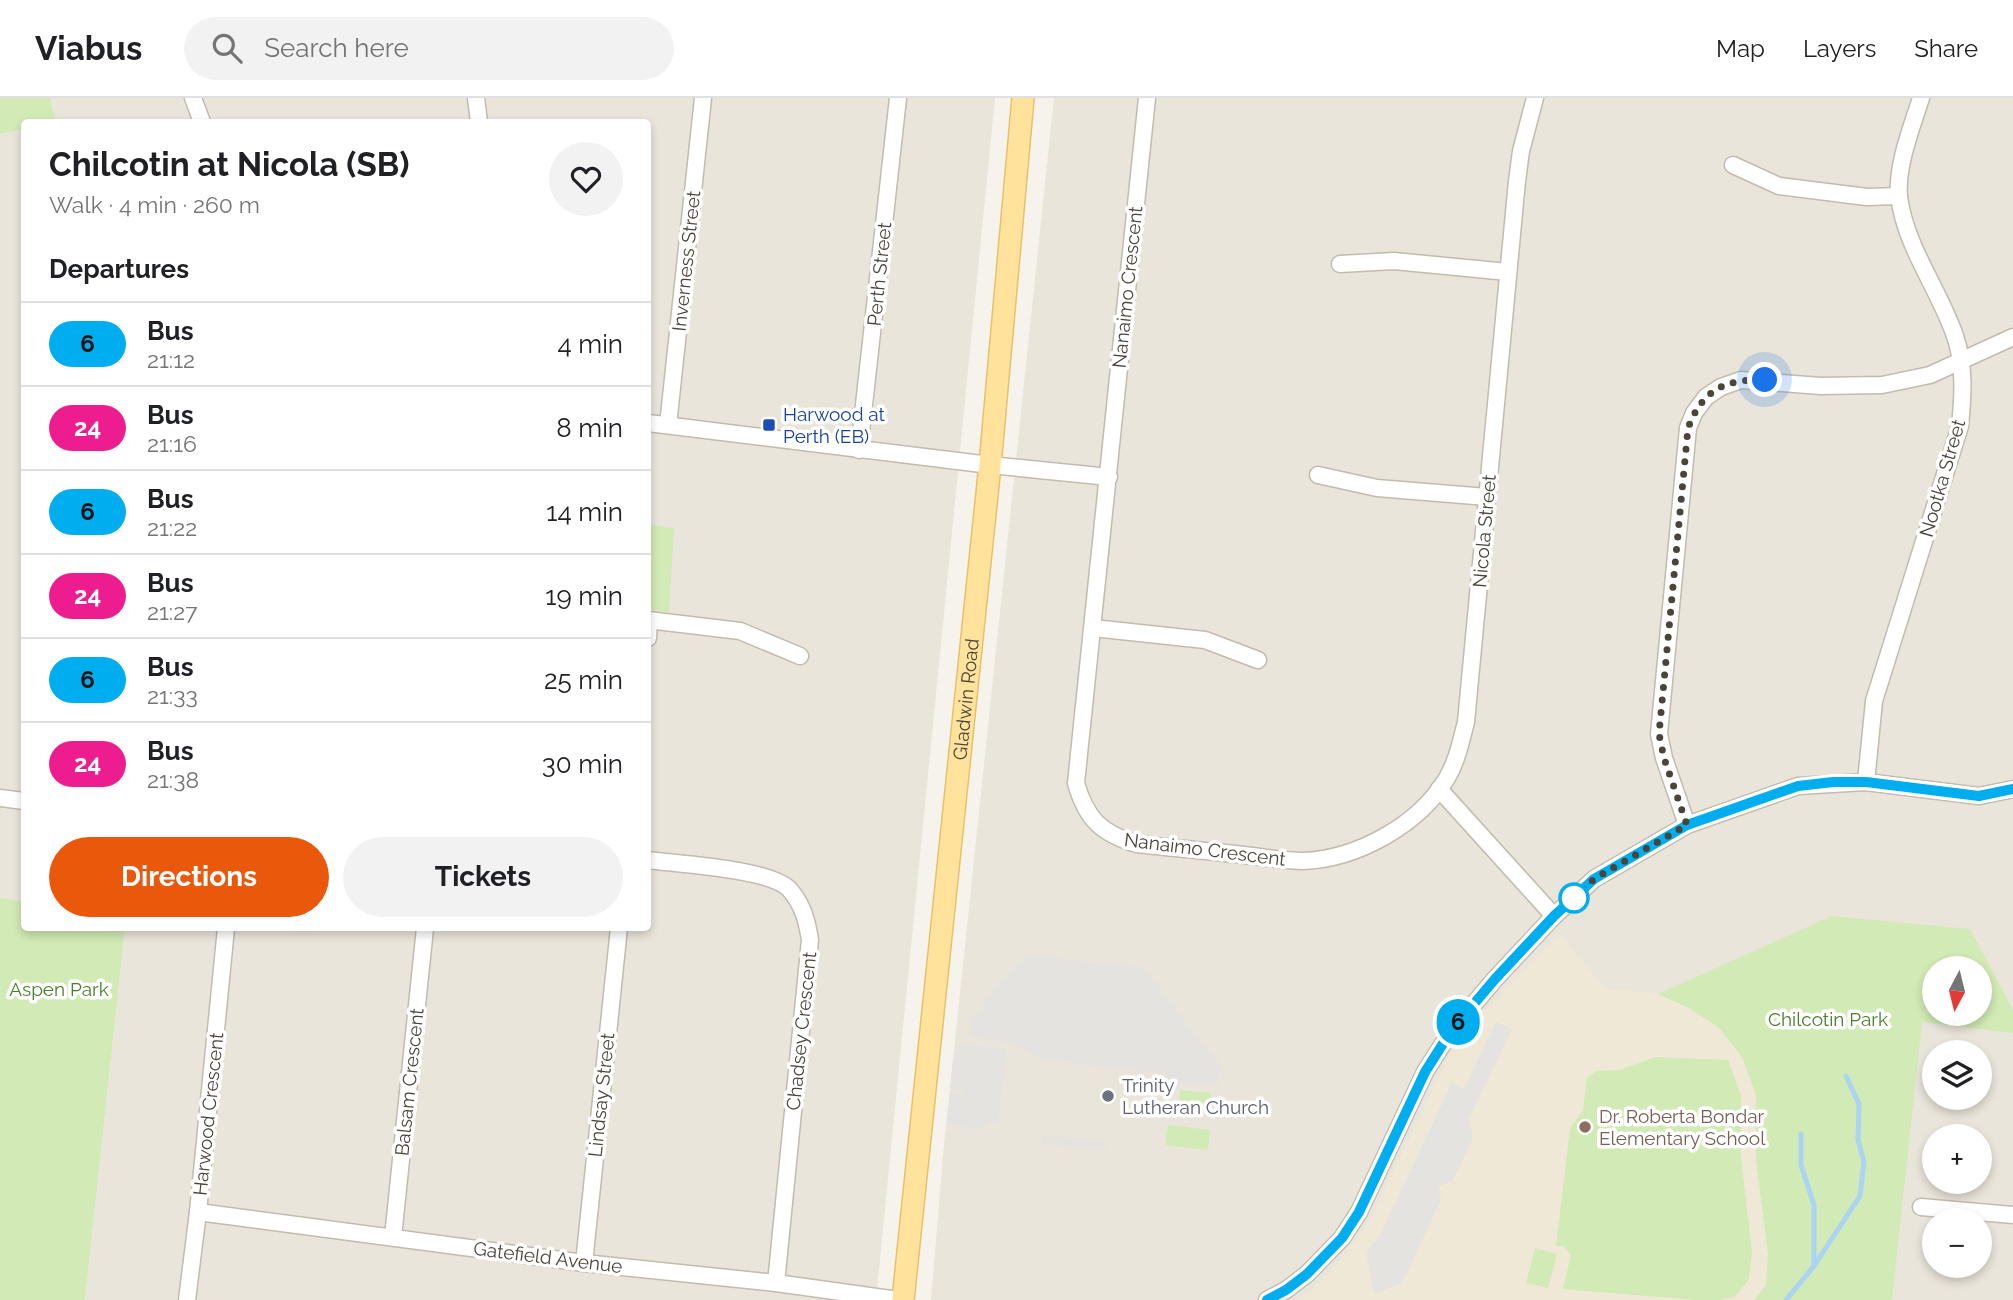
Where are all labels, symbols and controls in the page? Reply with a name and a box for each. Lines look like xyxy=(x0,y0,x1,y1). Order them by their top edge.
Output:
search box xyxy=(184,17,674,80)
text: Viabus xyxy=(35,29,142,68)
icon: search xyxy=(208,29,246,67)
text: Search here xyxy=(264,33,409,63)
text: Map xyxy=(1716,34,1765,63)
text: Layers xyxy=(1803,34,1876,63)
text: Share xyxy=(1914,34,1978,63)
button: heart xyxy=(549,142,623,216)
text: Chilcotin at Nicola (SB) xyxy=(49,145,409,184)
street label: Inverness Street xyxy=(668,189,704,332)
text: Walk · 4 min · 260 m xyxy=(49,191,260,218)
street label: Nanaimo Crescent xyxy=(1108,204,1147,369)
street label: Perth Street xyxy=(863,220,895,327)
text: Departures xyxy=(49,254,189,284)
text: Bus xyxy=(147,316,194,346)
text: 6 xyxy=(80,329,95,358)
text: 4 min xyxy=(557,329,623,359)
text: 21:12 xyxy=(147,346,195,373)
your location xyxy=(1747,362,1782,397)
text: Bus xyxy=(147,400,194,430)
place label: Harwood at Perth (EB) xyxy=(783,403,886,447)
text: 24 xyxy=(74,413,101,442)
text: 8 min xyxy=(556,413,623,443)
street label: Nootka Street xyxy=(1915,416,1969,539)
marker: Harwood at Perth (EB) xyxy=(761,417,777,433)
text: 21:16 xyxy=(147,430,197,457)
street label: Nicola Street xyxy=(1468,473,1500,588)
text: Bus xyxy=(147,484,194,514)
text: 6 xyxy=(80,497,95,526)
text: 14 min xyxy=(546,497,623,527)
text: 21:22 xyxy=(147,514,197,541)
text: Bus xyxy=(147,568,194,598)
text: 24 xyxy=(74,581,101,610)
text: 19 min xyxy=(545,581,623,611)
text: 21:27 xyxy=(147,598,197,625)
street label: Gladwin Road xyxy=(948,637,983,761)
text: Bus xyxy=(147,652,194,682)
text: 6 xyxy=(80,665,95,694)
text: 25 min xyxy=(544,665,623,695)
text: 21:33 xyxy=(147,682,198,709)
text: Bus xyxy=(147,736,194,766)
text: 24 xyxy=(74,749,101,778)
text: 30 min xyxy=(542,749,623,779)
text: 21:38 xyxy=(147,766,199,793)
street label: Nanaimo Crescent xyxy=(1123,828,1288,870)
button: Directions xyxy=(49,837,329,917)
button: Tickets xyxy=(343,837,623,917)
unlabelled marker xyxy=(1559,883,1589,913)
street label: Chadsey Crescent xyxy=(782,950,820,1111)
north arrow xyxy=(1922,956,1992,1026)
map controls xyxy=(1922,956,1992,1278)
park label: Aspen Park xyxy=(9,978,109,1000)
line badge: 6 xyxy=(1435,999,1481,1045)
street label: Balsam Crescent xyxy=(390,1006,428,1157)
text: 6 xyxy=(1451,1007,1465,1036)
park label: Chilcotin Park xyxy=(1768,1008,1888,1030)
street label: Harwood Crescent xyxy=(188,1031,228,1197)
street label: Lindsay Street xyxy=(584,1031,619,1158)
button: layers xyxy=(1922,1040,1992,1110)
place label: Trinity Lutheran Church xyxy=(1122,1074,1269,1118)
marker: Trinity Lutheran Church xyxy=(1100,1088,1116,1104)
place label: Dr. Roberta Bondar Elementary School xyxy=(1599,1105,1766,1149)
marker: Dr. Roberta Bondar Elementary School xyxy=(1577,1119,1593,1135)
button: + xyxy=(1922,1124,1992,1194)
button: − xyxy=(1922,1208,1992,1278)
street label: Gatefield Avenue xyxy=(472,1237,624,1277)

